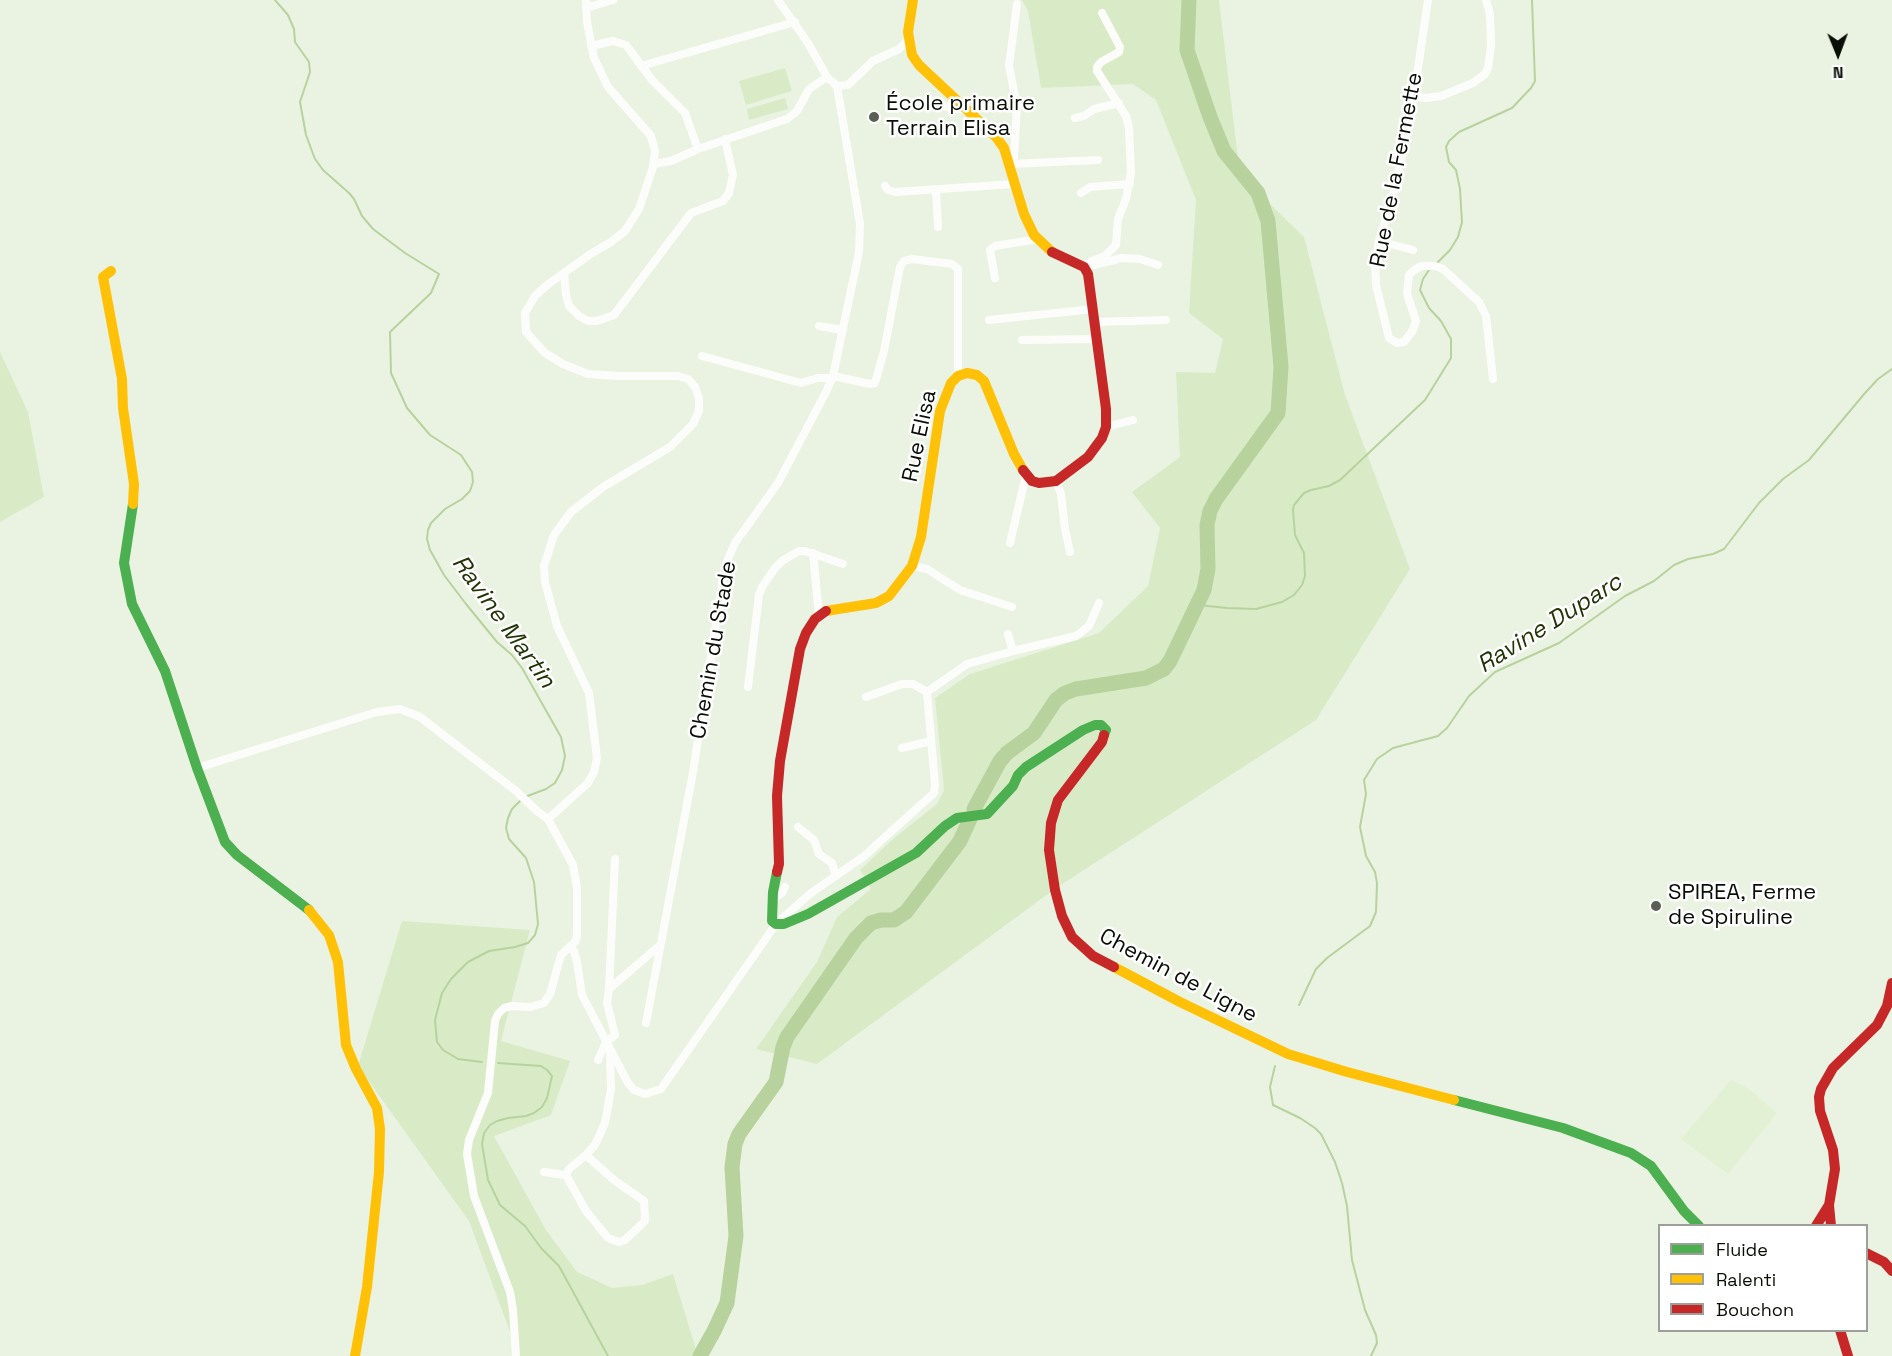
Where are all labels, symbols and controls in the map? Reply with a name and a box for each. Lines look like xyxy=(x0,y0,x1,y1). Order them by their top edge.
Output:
north arrow xyxy=(1808,24,1868,84)
text: N xyxy=(1833,62,1844,83)
street label: Rue de la Fermette xyxy=(1365,70,1429,270)
place label: École primaire Terrain Elisa xyxy=(886,91,1035,142)
marker: École primaire Terrain Elisa xyxy=(867,110,881,124)
street label: Rue Elisa xyxy=(897,388,943,484)
water label: Ravine Martin xyxy=(445,550,561,694)
street label: Chemin du Stade xyxy=(685,559,743,741)
water label: Ravine Duparc xyxy=(1472,568,1628,680)
place label: SPIREA, Ferme de Spiruline xyxy=(1668,880,1816,932)
marker: SPIREA, Ferme de Spiruline xyxy=(1649,899,1663,913)
street label: Chemin de Ligne xyxy=(1095,923,1261,1029)
legend xyxy=(1658,1224,1868,1332)
text: Fluide xyxy=(1716,1238,1768,1261)
text: Ralenti xyxy=(1716,1268,1776,1291)
text: Bouchon xyxy=(1716,1298,1794,1321)

